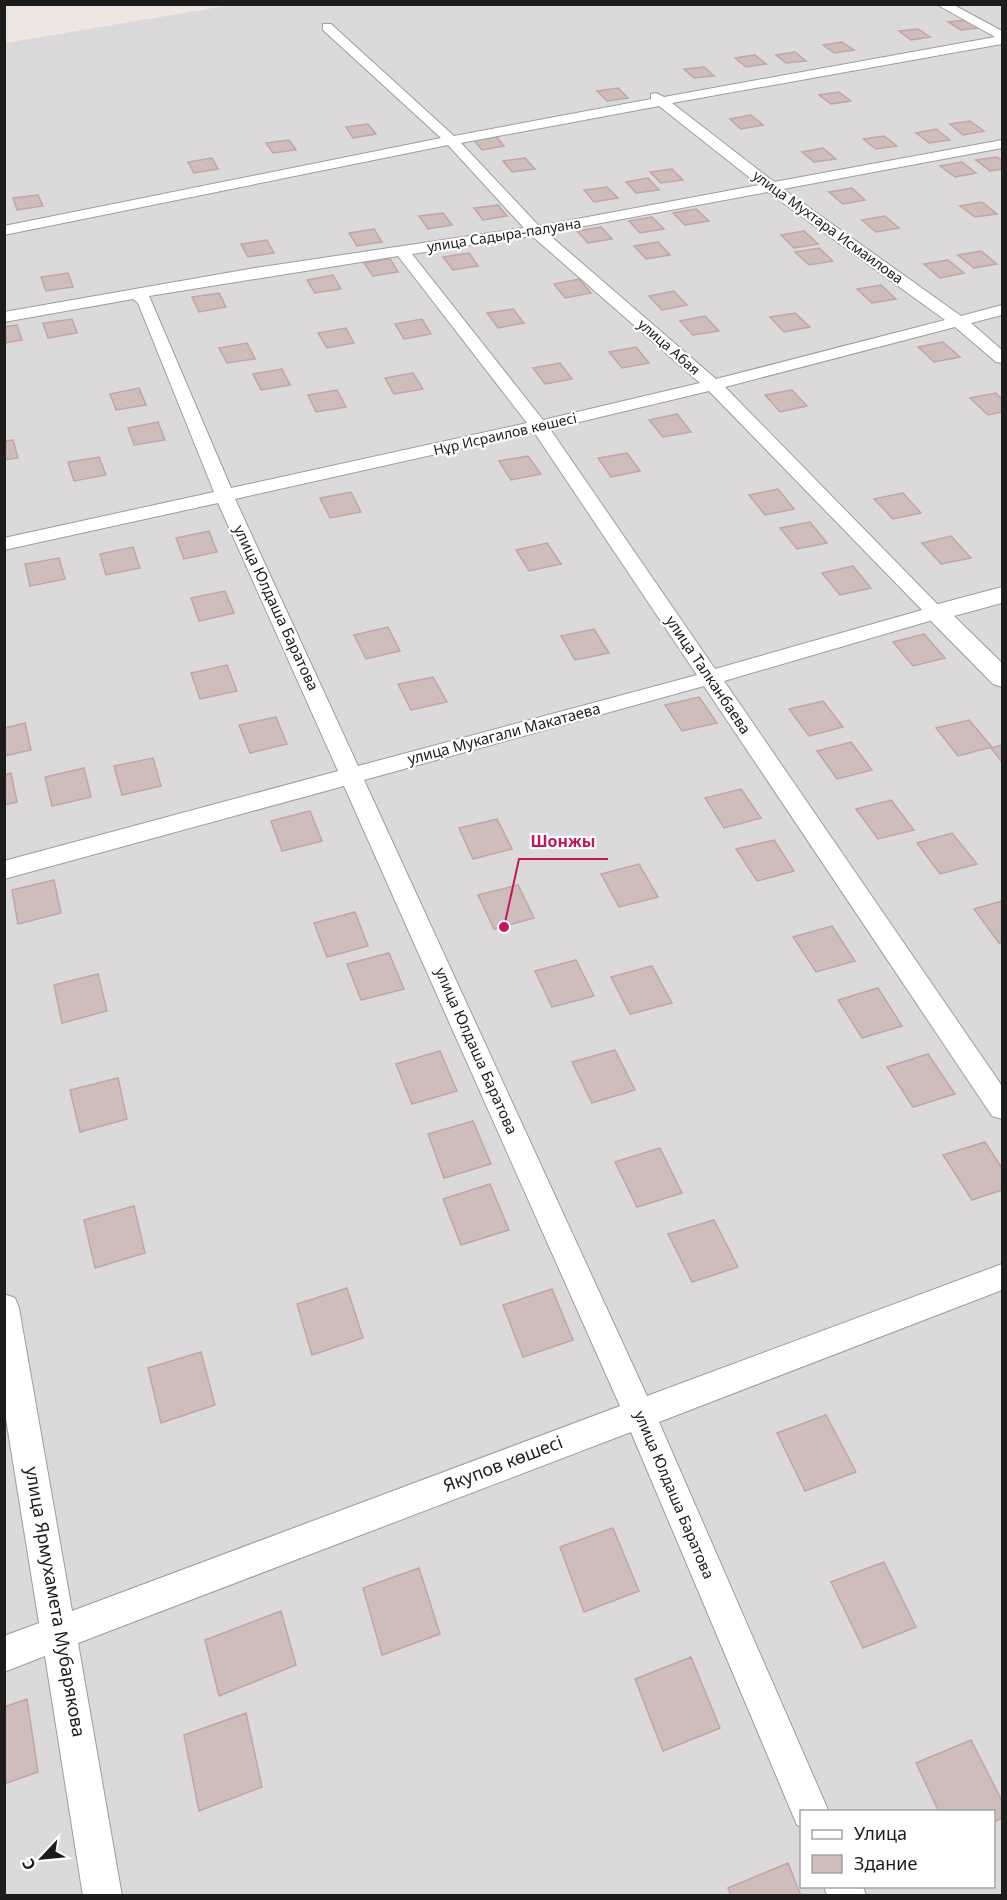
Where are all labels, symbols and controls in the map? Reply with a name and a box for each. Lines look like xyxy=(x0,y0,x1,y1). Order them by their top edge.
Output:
street label: улица Мухтара Исмаилова xyxy=(749,166,907,288)
street label: улица Садыра-палуана xyxy=(426,213,582,256)
street label: улица Абая xyxy=(634,314,704,379)
street label: Нұр Исраилов көшесі xyxy=(431,408,578,459)
street label: улица Юлдаша Баратова xyxy=(230,522,324,694)
street label: улица Талканбаева xyxy=(662,611,756,738)
street label: улица Мукагали Макатаева xyxy=(405,698,602,768)
callout: Шонжы xyxy=(519,825,608,859)
text: Шонжы xyxy=(530,830,596,852)
street label: улица Юлдаша Баратова xyxy=(431,964,523,1137)
street label: улица Юлдаша Баратова xyxy=(630,1408,719,1582)
street label: Якупов көшесі xyxy=(439,1429,566,1497)
street label: улица Ярмухамета Мубарякова xyxy=(20,1465,92,1739)
legend xyxy=(800,1810,995,1888)
text: Улица xyxy=(854,1821,907,1845)
north arrow xyxy=(12,1828,72,1888)
text: Здание xyxy=(854,1851,918,1875)
text: С xyxy=(16,1855,41,1874)

